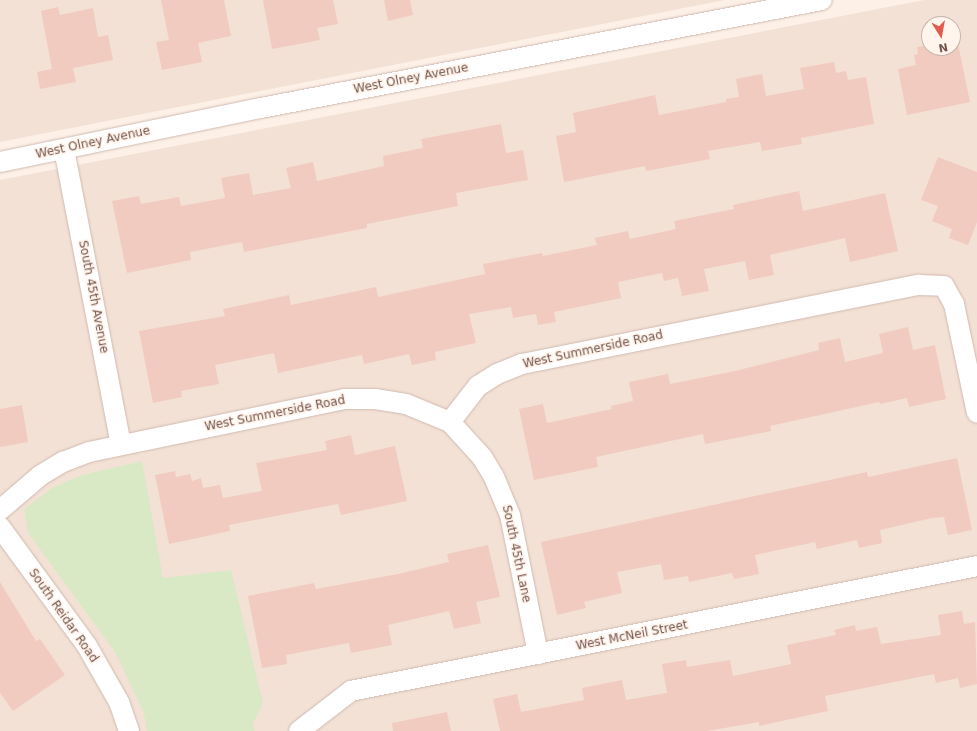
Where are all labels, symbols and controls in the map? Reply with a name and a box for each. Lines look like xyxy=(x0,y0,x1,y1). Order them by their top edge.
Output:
north arrow xyxy=(921,16,961,56)
text: N xyxy=(937,40,949,55)
street label: West Olney Avenue xyxy=(352,61,470,97)
street label: West Olney Avenue xyxy=(34,124,152,162)
street label: South 45th Avenue xyxy=(75,239,111,355)
street label: West Summerside Road xyxy=(522,328,664,372)
street label: West Summerside Road xyxy=(204,393,346,435)
street label: South 45th Lane xyxy=(499,504,533,604)
street label: South Reidar Road xyxy=(25,566,101,666)
street label: West McNeil Street xyxy=(575,618,689,654)

